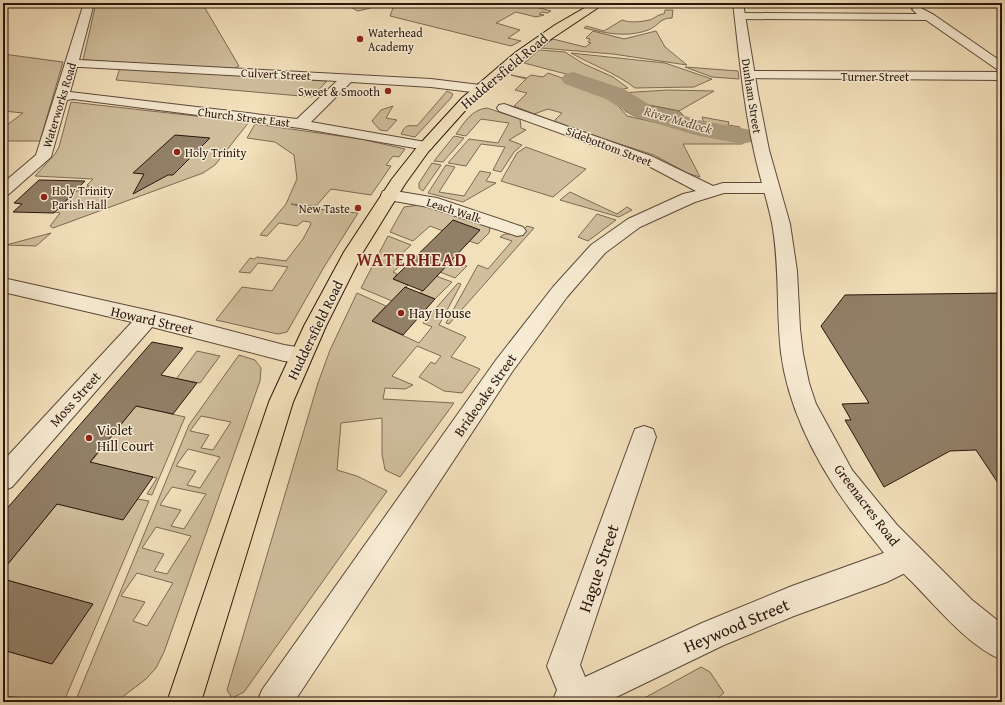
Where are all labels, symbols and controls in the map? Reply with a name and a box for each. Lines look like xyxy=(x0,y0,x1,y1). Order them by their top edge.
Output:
place label: Waterhead Academy xyxy=(368,24,423,55)
street label: Huddersfield Road xyxy=(456,28,552,114)
marker: Waterhead Academy xyxy=(355,34,365,44)
street label: Dunham Street xyxy=(738,57,766,135)
street label: Waterworks Road xyxy=(38,60,80,150)
street label: Culvert Street xyxy=(241,64,312,84)
street label: Turner Street xyxy=(841,68,910,85)
place label: Sweet & Smooth xyxy=(298,83,380,100)
marker: Sweet & Smooth xyxy=(383,86,393,96)
water label: River Medlock xyxy=(641,101,714,139)
street label: Church Street East xyxy=(197,103,292,131)
street label: Sidebottom Street xyxy=(563,122,655,171)
place label: Holy Trinity xyxy=(185,144,246,161)
marker: Holy Trinity xyxy=(172,147,182,157)
place label: Holy Trinity Parish Hall xyxy=(52,182,113,213)
marker: Holy Trinity Parish Hall xyxy=(39,192,49,202)
street label: Leach Walk xyxy=(424,193,484,227)
place label: New Taste xyxy=(299,200,350,217)
marker: New Taste xyxy=(353,203,363,213)
district label: WATERHEAD xyxy=(357,246,467,273)
street label: Huddersfield Road xyxy=(282,276,348,383)
street label: Howard Street xyxy=(109,301,195,339)
place label: Hay House xyxy=(409,303,472,323)
marker: Hay House xyxy=(396,308,406,318)
street label: Brideoake Street xyxy=(449,349,521,441)
street label: Moss Street xyxy=(45,367,105,431)
place label: Violet Hill Court xyxy=(97,420,154,456)
marker: Violet Hill Court xyxy=(84,433,94,443)
street label: Greenacres Road xyxy=(830,460,905,550)
street label: Hague Street xyxy=(571,521,625,615)
street label: Heywood Street xyxy=(679,591,793,659)

